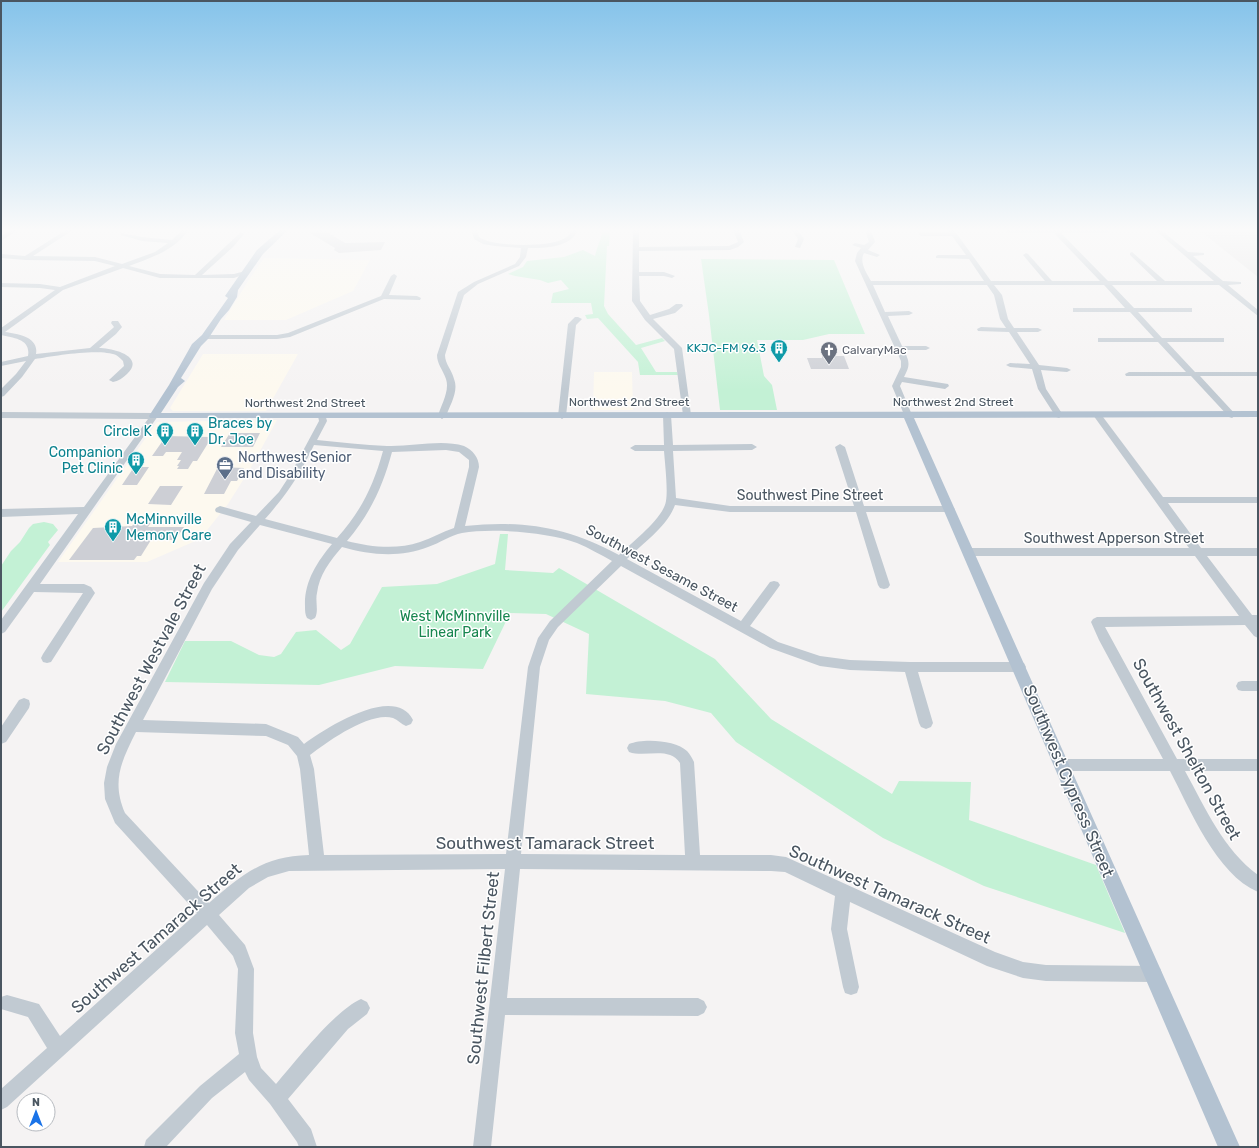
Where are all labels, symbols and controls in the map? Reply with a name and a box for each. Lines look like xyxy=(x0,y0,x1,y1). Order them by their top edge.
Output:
building icon: KKJC-FM 96.3 xyxy=(769,338,789,363)
church icon: CalvaryMac xyxy=(819,340,839,365)
place label: KKJC-FM 96.3 xyxy=(687,341,766,355)
place label: CalvaryMac xyxy=(842,343,907,357)
street label: Northwest 2nd Street xyxy=(569,395,690,409)
street label: Northwest 2nd Street xyxy=(893,395,1014,409)
street label: Northwest 2nd Street xyxy=(245,396,366,410)
place label: Braces by Dr. Joe xyxy=(208,415,272,448)
building icon: Circle K xyxy=(155,421,175,446)
building icon: Braces by Dr. Joe xyxy=(185,421,205,446)
place label: Circle K xyxy=(103,423,153,440)
place label: Companion Pet Clinic xyxy=(49,444,123,477)
place label: Northwest Senior and Disability xyxy=(238,449,352,482)
building icon: Companion Pet Clinic xyxy=(126,450,146,475)
office icon: Northwest Senior and Disability xyxy=(215,455,235,480)
street label: Southwest Pine Street xyxy=(737,487,884,504)
place label: McMinnville Memory Care xyxy=(126,511,212,544)
building icon: McMinnville Memory Care xyxy=(103,517,123,542)
street label: Southwest Sesame Street xyxy=(583,521,741,616)
street label: Southwest Apperson Street xyxy=(1024,530,1205,547)
street label: Southwest Westvale Street xyxy=(92,560,210,758)
park label: West McMinnville Linear Park xyxy=(400,608,511,641)
street label: Southwest Shelton Street xyxy=(1129,655,1245,844)
street label: Southwest Cypress Street xyxy=(1019,682,1119,881)
street label: Southwest Tamarack Street xyxy=(436,833,655,853)
street label: Southwest Tamarack Street xyxy=(786,840,994,948)
street label: Southwest Tamarack Street xyxy=(67,859,245,1017)
street label: Southwest Filbert Street xyxy=(463,870,503,1066)
north arrow xyxy=(16,1092,56,1132)
text: N xyxy=(32,1096,40,1109)

